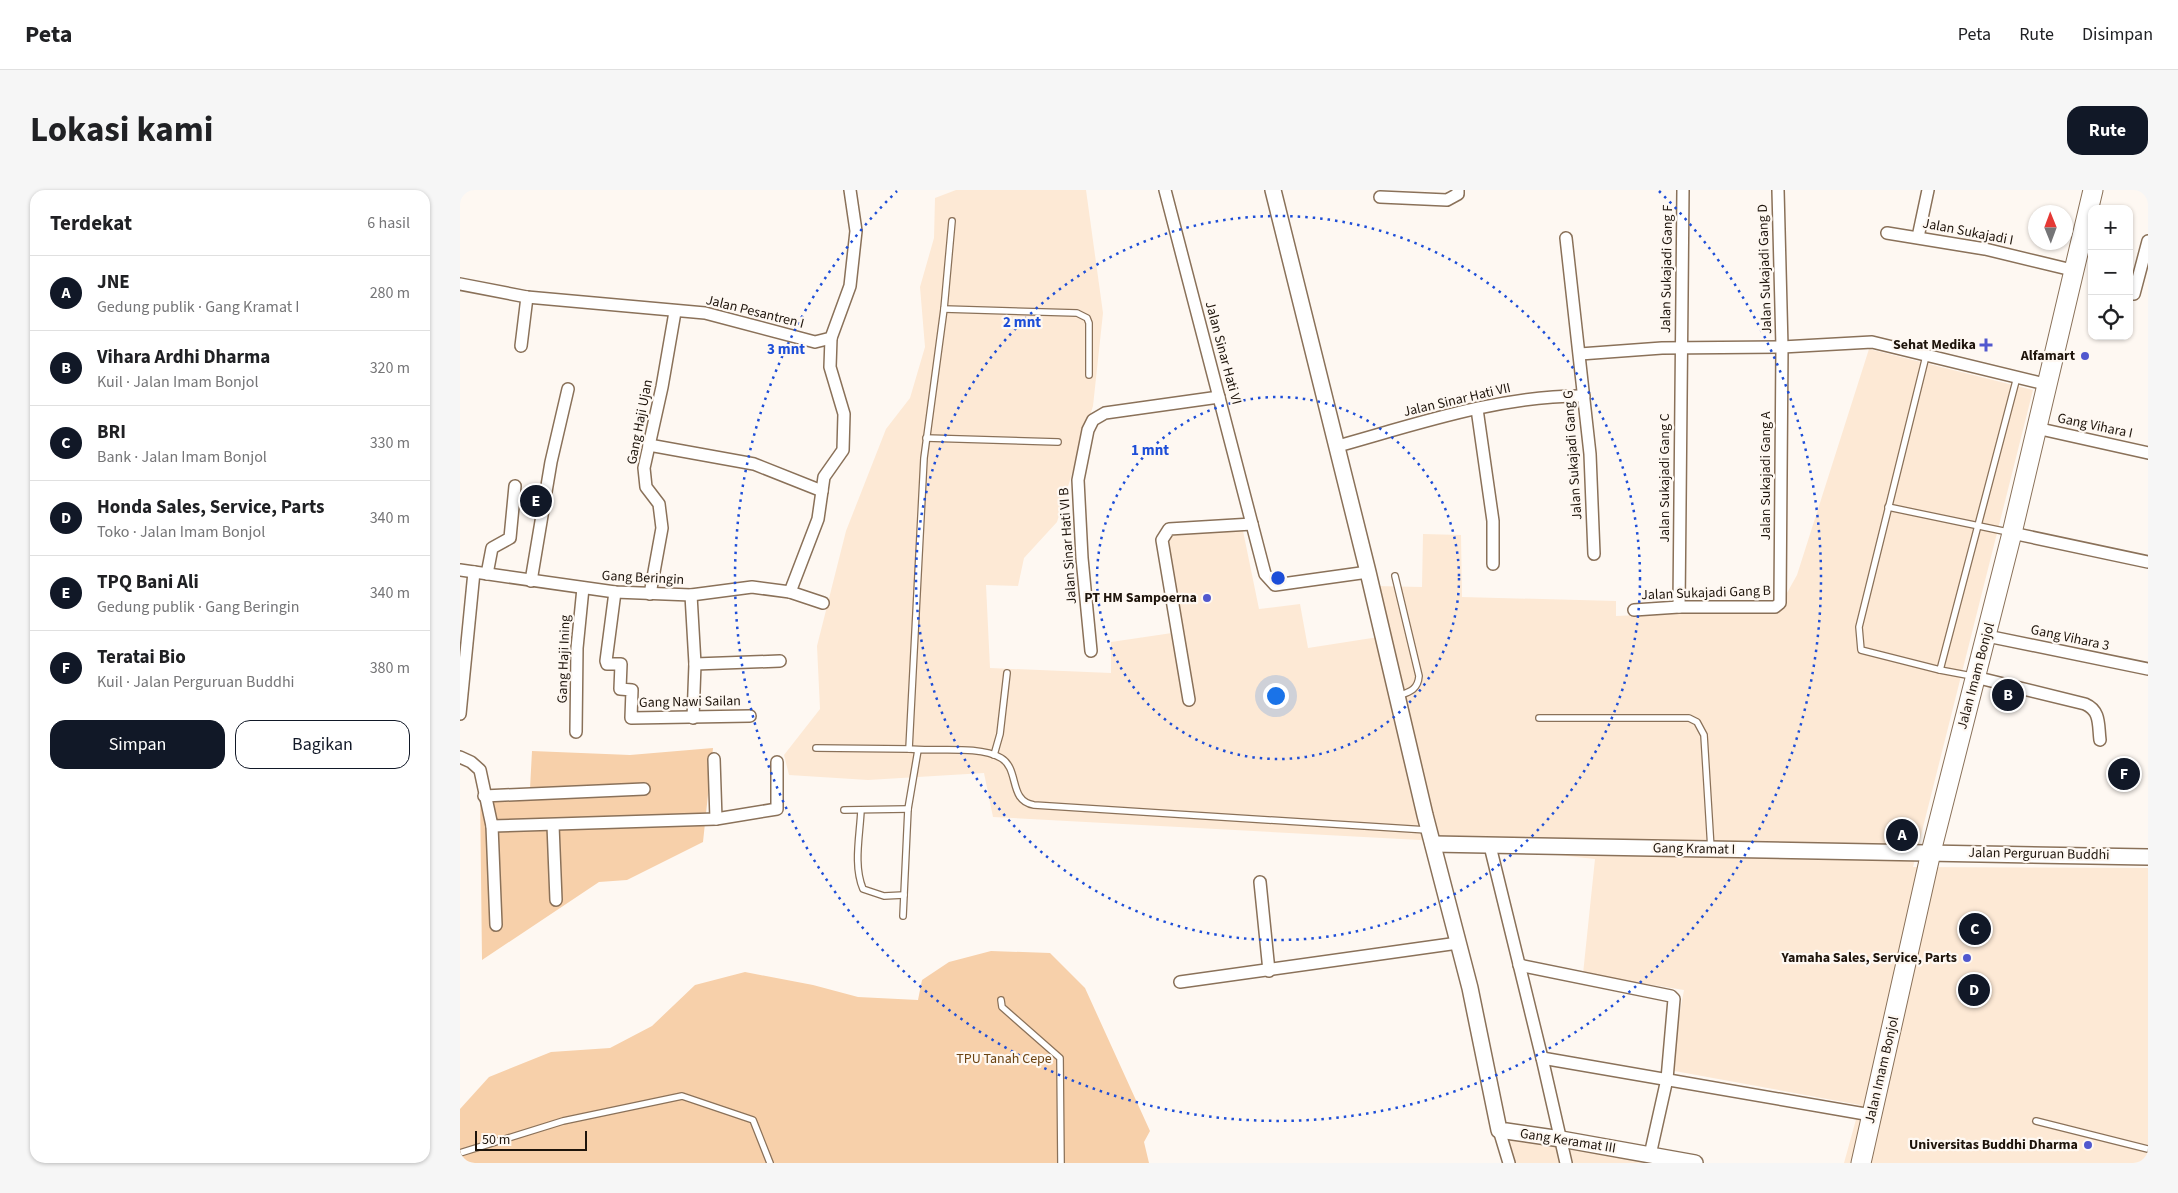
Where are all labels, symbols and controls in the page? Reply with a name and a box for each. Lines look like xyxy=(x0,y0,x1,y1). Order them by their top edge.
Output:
text: Peta xyxy=(25,17,72,52)
text: Peta xyxy=(1958,22,1991,47)
text: Rute xyxy=(2019,22,2054,47)
text: Disimpan xyxy=(2082,22,2153,47)
text: Lokasi kami xyxy=(30,105,213,155)
button: Rute xyxy=(2067,106,2148,155)
street label: Jalan Sukajadi Gang D xyxy=(1753,204,1777,334)
street label: Jalan Sukajadi Gang F xyxy=(1656,205,1678,333)
north arrow xyxy=(2028,205,2073,250)
map controls xyxy=(2088,205,2133,340)
button: + xyxy=(2088,205,2133,250)
text: Terdekat xyxy=(50,208,132,238)
text: 6 hasil xyxy=(367,212,410,234)
street label: Jalan Sukajadi I xyxy=(1921,213,2015,251)
button: − xyxy=(2088,250,2133,295)
text: JNE xyxy=(97,269,130,296)
text: A xyxy=(61,282,71,304)
text: 280 m xyxy=(370,282,410,304)
street label: Jalan Pesantren I xyxy=(704,290,806,334)
button: locate xyxy=(2088,295,2133,340)
text: Gedung publik · Gang Kramat I xyxy=(97,296,300,318)
street label: Jalan Sinar Hati VI xyxy=(1200,299,1246,407)
text: 2 mnt xyxy=(1003,312,1041,333)
place label: Sehat Medika xyxy=(1893,335,1976,355)
text: 3 mnt xyxy=(767,339,805,360)
marker: Sehat Medika xyxy=(1980,339,1992,351)
text: Vihara Ardhi Dharma xyxy=(97,344,270,371)
place label: Alfamart xyxy=(2020,346,2076,366)
marker: Alfamart xyxy=(2079,350,2091,362)
text: B xyxy=(61,357,71,379)
text: 320 m xyxy=(370,357,410,379)
text: Kuil · Jalan Imam Bonjol xyxy=(97,371,259,393)
street label: Gang Haji Ujan xyxy=(622,378,658,466)
street label: Jalan Sinar Hati VII xyxy=(1401,378,1513,422)
street label: Jalan Sukajadi Gang G xyxy=(1558,389,1588,521)
street label: Gang Vihara I xyxy=(2055,408,2135,444)
street label: Jalan Sukajadi Gang A xyxy=(1756,411,1776,541)
street label: Jalan Sukajadi Gang C xyxy=(1655,413,1675,543)
text: BRI xyxy=(97,419,126,446)
text: C xyxy=(61,432,71,454)
text: 330 m xyxy=(370,432,410,454)
text: 1 mnt xyxy=(1131,440,1169,461)
text: Bank · Jalan Imam Bonjol xyxy=(97,446,267,468)
pin: E xyxy=(520,482,552,520)
street label: Jalan Sinar Hati VI B xyxy=(1054,487,1082,605)
text: Honda Sales, Service, Parts xyxy=(97,494,324,521)
text: D xyxy=(61,507,71,529)
text: 340 m xyxy=(370,507,410,529)
text: Toko · Jalan Imam Bonjol xyxy=(97,521,265,543)
street label: Gang Beringin xyxy=(601,566,685,590)
text: TPQ Bani Ali xyxy=(97,569,199,596)
centre of rings xyxy=(1269,569,1287,587)
street label: Jalan Sukajadi Gang B xyxy=(1641,581,1771,605)
text: E xyxy=(62,582,70,604)
text: 340 m xyxy=(370,582,410,604)
place label: PT HM Sampoerna xyxy=(1084,588,1197,608)
marker: PT HM Sampoerna xyxy=(1201,592,1213,604)
text: Gedung publik · Gang Beringin xyxy=(97,596,299,618)
street label: Gang Haji Ining xyxy=(552,614,576,704)
street label: Jalan Imam Bonjol xyxy=(1952,620,2000,732)
street label: Gang Vihara 3 xyxy=(2029,620,2111,656)
text: Teratai Bio xyxy=(97,644,186,671)
text: F xyxy=(62,657,70,679)
text: 380 m xyxy=(370,657,410,679)
text: Kuil · Jalan Perguruan Buddhi xyxy=(97,671,295,693)
pin: B xyxy=(1992,676,2024,714)
your location xyxy=(1263,683,1289,709)
street label: Gang Nawi Sailan xyxy=(639,691,741,713)
button: Simpan xyxy=(50,720,225,769)
button: Bagikan xyxy=(235,720,410,769)
pin: F xyxy=(2108,755,2140,793)
pin: A xyxy=(1886,816,1918,854)
street label: Gang Kramat I xyxy=(1653,838,1735,860)
street label: Jalan Perguruan Buddhi xyxy=(1968,843,2110,865)
pin: C xyxy=(1959,910,1991,948)
place label: Yamaha Sales, Service, Parts xyxy=(1781,948,1957,968)
marker: Yamaha Sales, Service, Parts xyxy=(1961,952,1973,964)
pin: D xyxy=(1958,971,1990,1009)
street label: Jalan Imam Bonjol xyxy=(1860,1014,1904,1126)
park label: TPU Tanah Cepe xyxy=(956,1049,1052,1069)
street label: Gang Keramat III xyxy=(1519,1124,1617,1158)
scale bar xyxy=(475,1128,588,1151)
text: 50 m xyxy=(482,1130,510,1150)
place label: Universitas Buddhi Dharma xyxy=(1909,1135,2078,1155)
marker: Universitas Buddhi Dharma xyxy=(2082,1139,2094,1151)

